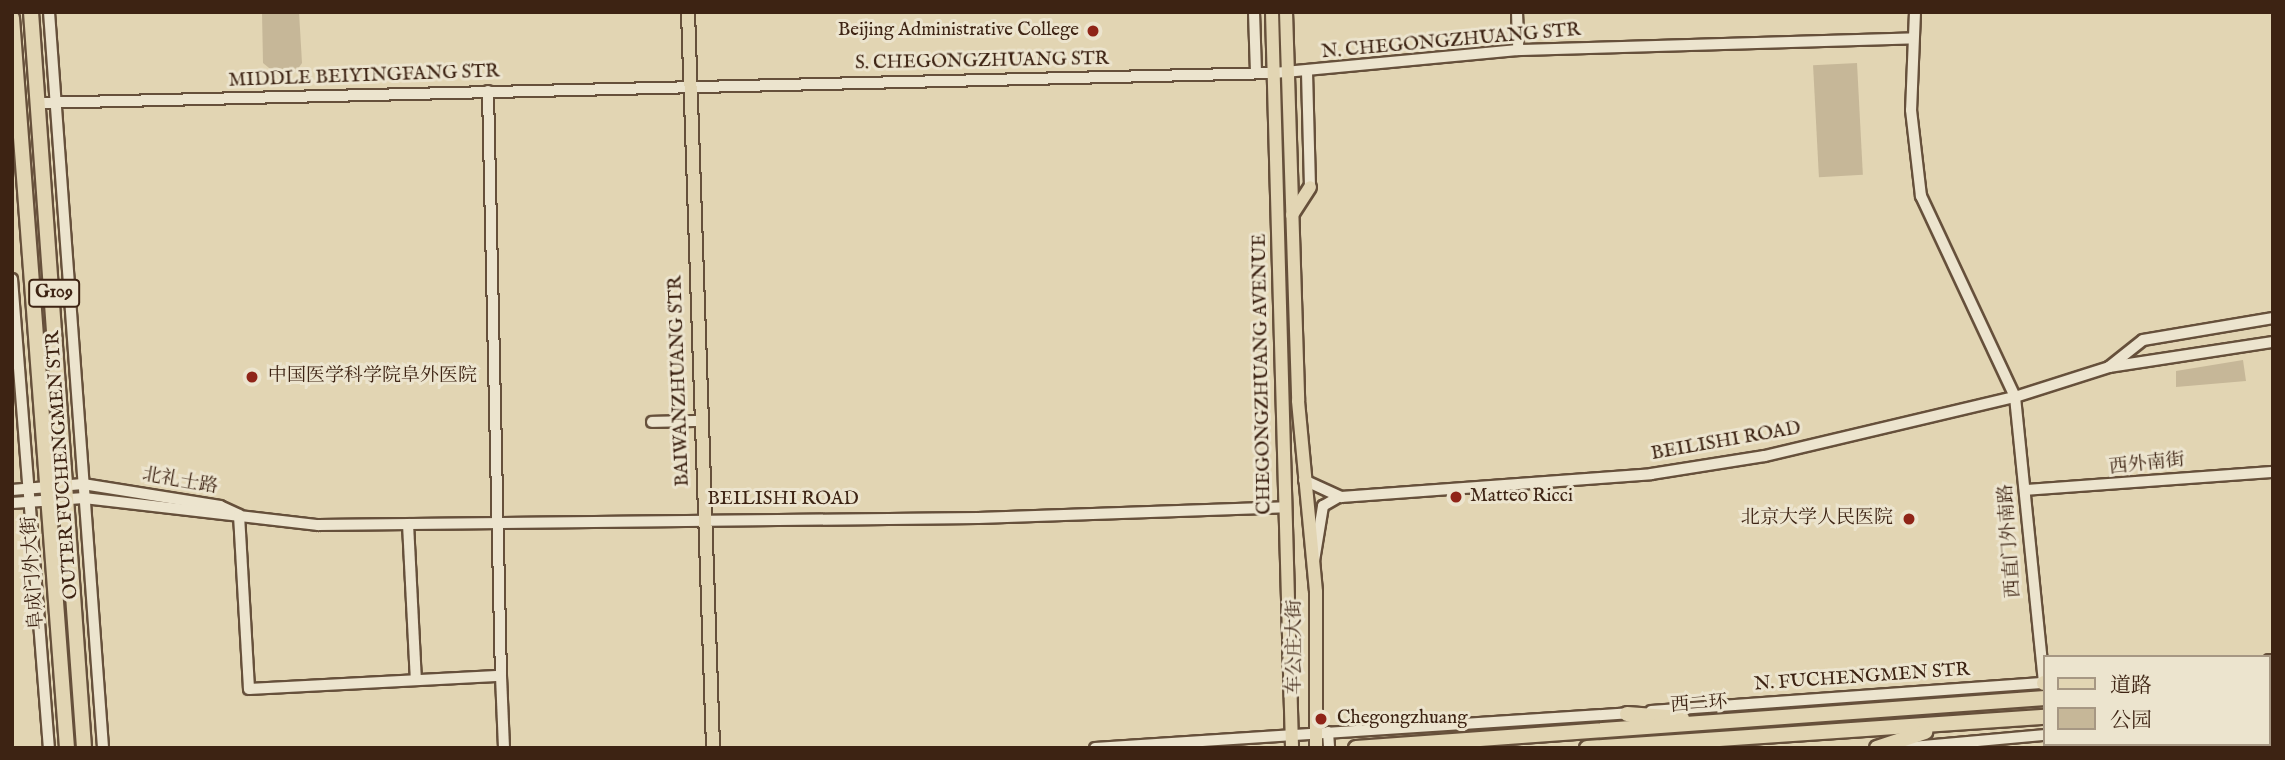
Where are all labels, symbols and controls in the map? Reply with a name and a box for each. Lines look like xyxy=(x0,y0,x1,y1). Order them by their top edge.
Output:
street label: N. CHEGONGZHUANG STR xyxy=(1320,19,1582,65)
place label: Beijing Administrative College xyxy=(838,20,1079,42)
marker: Beijing Administrative College xyxy=(1085,23,1101,39)
street label: S. CHEGONGZHUANG STR xyxy=(855,48,1109,76)
street label: MIDDLE BEIYINGFANG STR xyxy=(228,61,500,93)
street label: CHEGONGZHUANG AVENUE xyxy=(1249,233,1277,515)
street label: BAIWANZHUANG STR xyxy=(665,275,695,487)
road number: G109 xyxy=(28,278,80,307)
street label: OUTER FUCHENGMEN STR xyxy=(42,330,84,600)
place label: 中国医学科学院阜外医院 xyxy=(268,366,477,388)
marker: 中国医学科学院阜外医院 xyxy=(242,367,262,387)
street label: BEILISHI ROAD xyxy=(1649,418,1803,466)
street label: 西外南街 xyxy=(2108,450,2186,480)
street label: 北礼士路 xyxy=(141,464,219,500)
street label: 西直门外南路 xyxy=(1996,483,2026,599)
place label: Matteo Ricci xyxy=(1470,486,1573,508)
street label: BEILISHI ROAD xyxy=(707,489,859,511)
marker: Matteo Ricci xyxy=(1448,489,1464,505)
place label: 北京大学人民医院 xyxy=(1741,508,1893,530)
marker: 北京大学人民医院 xyxy=(1899,509,1919,529)
street label: 阜成门外大街 xyxy=(19,515,49,631)
street label: 车公庄大街 xyxy=(1285,600,1307,694)
legend xyxy=(2044,655,2271,746)
street label: N. FUCHENGMEN STR xyxy=(1753,659,1971,697)
text: 道路 xyxy=(2110,673,2152,700)
street label: 西二环 xyxy=(1670,692,1728,718)
place label: Chegongzhuang xyxy=(1337,708,1467,730)
text: 公园 xyxy=(2110,708,2152,735)
marker: Chegongzhuang xyxy=(1311,709,1331,729)

